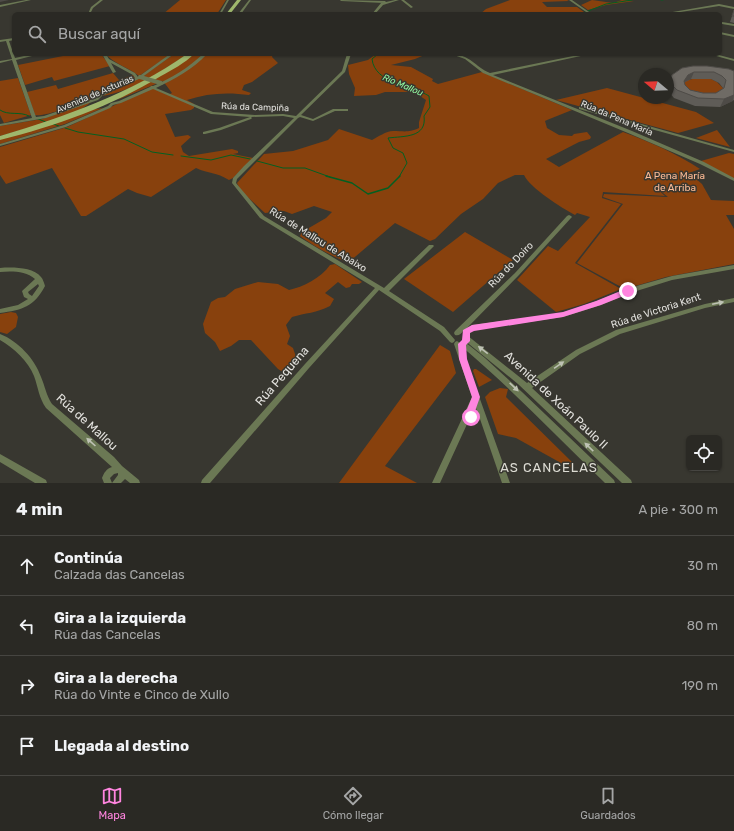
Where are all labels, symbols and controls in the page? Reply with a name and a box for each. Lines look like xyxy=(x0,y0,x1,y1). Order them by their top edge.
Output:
search box xyxy=(12,12,722,56)
icon: search xyxy=(26,23,48,45)
text: Buscar aquí xyxy=(58,25,140,43)
north arrow xyxy=(638,68,674,104)
water label: Río Mallou xyxy=(381,72,425,98)
street label: Avenida de Asturias xyxy=(55,73,135,115)
street label: Rúa da Pena María xyxy=(580,98,654,138)
street label: Rúa da Campiña xyxy=(221,101,289,113)
park label: A Pena María de Arriba xyxy=(645,170,705,194)
street label: Rúa de Mallou de Abaixo xyxy=(267,205,369,275)
street label: Rúa do Doiro xyxy=(486,239,536,290)
route end xyxy=(619,282,637,300)
street label: Rúa de Victoria Kent xyxy=(610,291,703,331)
one-way arrow xyxy=(712,299,724,305)
street label: Rúa Pequena xyxy=(252,343,312,409)
one-way arrow xyxy=(477,346,488,355)
street label: Avenida de Xoán Paulo II xyxy=(501,348,611,452)
one-way arrow xyxy=(554,361,564,369)
one-way arrow xyxy=(509,383,519,392)
street label: Rúa de Mallou xyxy=(54,391,120,453)
route start xyxy=(462,408,480,426)
map controls xyxy=(686,435,722,471)
button: locate xyxy=(686,435,722,471)
one-way arrow xyxy=(86,437,96,446)
one-way arrow xyxy=(585,443,594,452)
district label: AS CANCELAS xyxy=(500,460,598,475)
text: 4 min xyxy=(16,499,63,519)
text: A pie · 300 m xyxy=(639,502,718,517)
text: Continúa xyxy=(54,549,123,567)
icon: ahead xyxy=(16,555,38,577)
text: 30 m xyxy=(687,558,718,573)
text: Calzada das Cancelas xyxy=(54,567,185,582)
text: Gira a la izquierda xyxy=(54,609,186,627)
icon: left xyxy=(16,615,38,637)
text: 80 m xyxy=(687,618,718,633)
text: Rúa das Cancelas xyxy=(54,627,161,642)
text: Gira a la derecha xyxy=(54,669,178,687)
icon: right xyxy=(16,675,38,697)
text: 190 m xyxy=(682,678,718,693)
text: Rúa do Vinte e Cinco de Xullo xyxy=(54,687,229,702)
icon: arrive xyxy=(16,735,38,757)
text: Llegada al destino xyxy=(54,737,189,755)
tab: Mapa xyxy=(98,785,126,822)
tab: Cómo llegar xyxy=(323,785,383,822)
tab: Guardados xyxy=(580,785,636,822)

